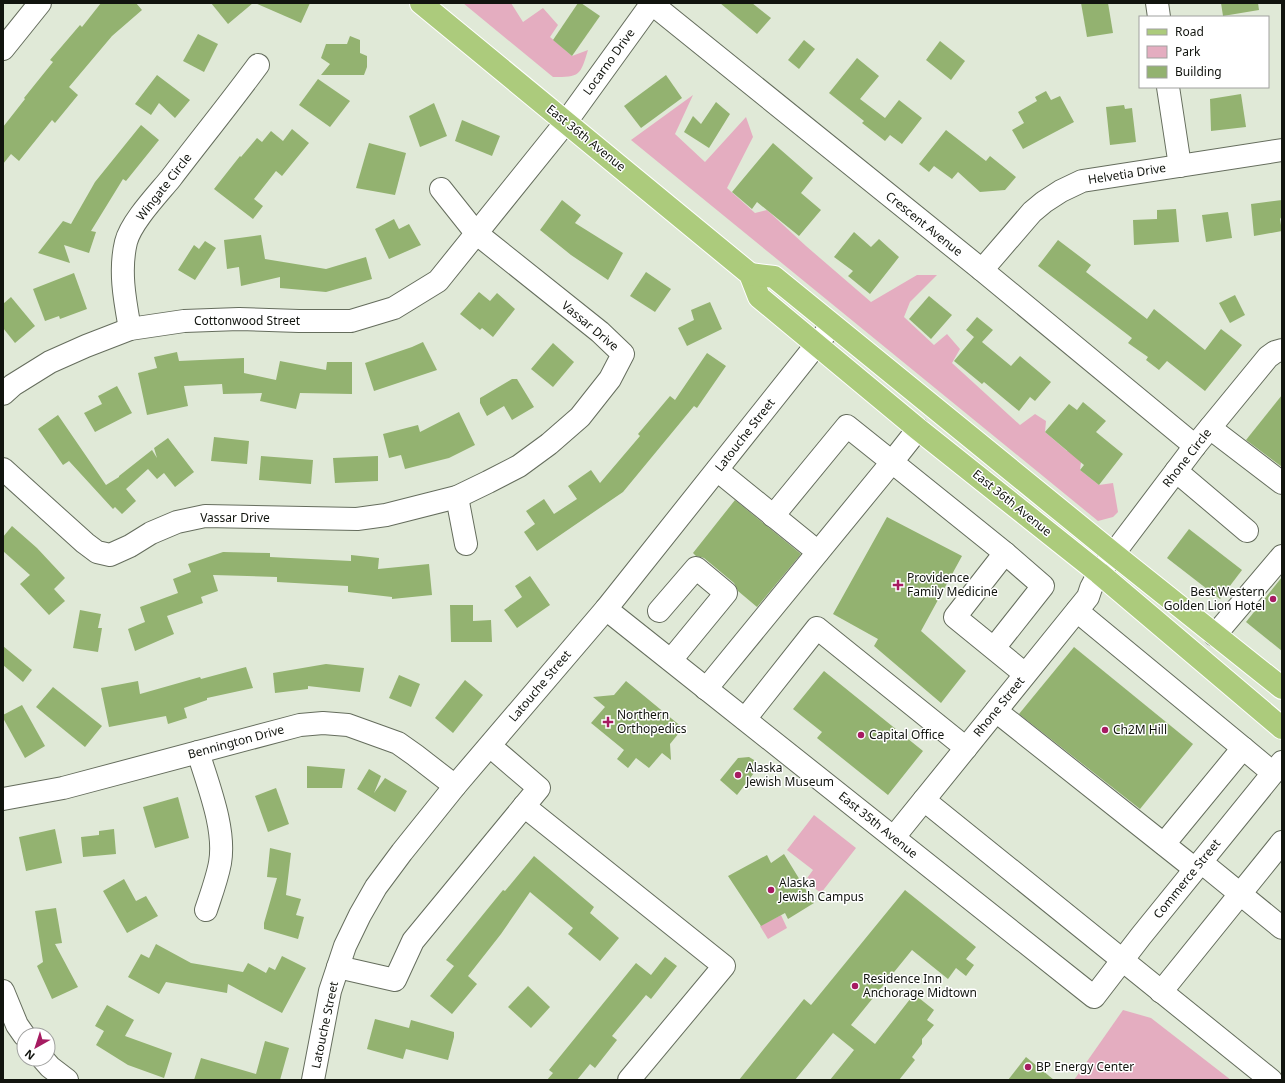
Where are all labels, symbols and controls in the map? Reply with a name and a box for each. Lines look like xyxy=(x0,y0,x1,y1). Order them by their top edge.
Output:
legend xyxy=(1139,16,1269,88)
text: Road xyxy=(1175,23,1204,40)
street label: Locarno Drive xyxy=(579,25,639,98)
text: Park xyxy=(1175,43,1201,60)
text: Building xyxy=(1175,63,1222,80)
street label: East 36th Avenue xyxy=(543,100,630,175)
street label: Wingate Circle xyxy=(132,149,195,224)
street label: Helvetia Drive xyxy=(1087,159,1167,188)
street label: Crescent Avenue xyxy=(882,187,966,260)
street label: Vassar Drive xyxy=(558,297,623,355)
street label: Cottonwood Street xyxy=(194,312,301,329)
street label: Latouche Street xyxy=(711,394,779,475)
street label: Rhone Circle xyxy=(1158,425,1215,491)
street label: East 36th Avenue xyxy=(969,465,1056,540)
street label: Vassar Drive xyxy=(200,509,270,526)
place label: Providence Family Medicine xyxy=(907,569,998,600)
marker: Providence Family Medicine xyxy=(892,579,904,591)
place label: Best Western Golden Lion Hotel xyxy=(1164,583,1265,614)
marker: Best Western Golden Lion Hotel xyxy=(1268,594,1278,604)
street label: Latouche Street xyxy=(505,646,575,725)
street label: Rhone Street xyxy=(969,672,1029,740)
place label: Northern Orthopedics xyxy=(617,706,687,737)
marker: Northern Orthopedics xyxy=(602,716,614,728)
street label: Bennington Drive xyxy=(186,720,286,763)
place label: Ch2M Hill xyxy=(1113,721,1167,738)
marker: Ch2M Hill xyxy=(1100,725,1110,735)
place label: Capital Office xyxy=(869,726,945,743)
marker: Capital Office xyxy=(856,730,866,740)
place label: Alaska Jewish Museum xyxy=(745,759,834,790)
marker: Alaska Jewish Museum xyxy=(733,770,743,780)
street label: East 35th Avenue xyxy=(835,787,922,862)
street label: Commerce Street xyxy=(1149,835,1224,922)
place label: Alaska Jewish Campus xyxy=(778,874,864,905)
marker: Alaska Jewish Campus xyxy=(766,885,776,895)
place label: Residence Inn Anchorage Midtown xyxy=(863,970,977,1001)
street label: Latouche Street xyxy=(307,979,342,1070)
marker: Residence Inn Anchorage Midtown xyxy=(850,981,860,991)
north arrow xyxy=(16,1027,56,1067)
text: N xyxy=(21,1047,38,1064)
place label: BP Energy Center xyxy=(1036,1058,1134,1075)
marker: BP Energy Center xyxy=(1023,1062,1033,1072)

